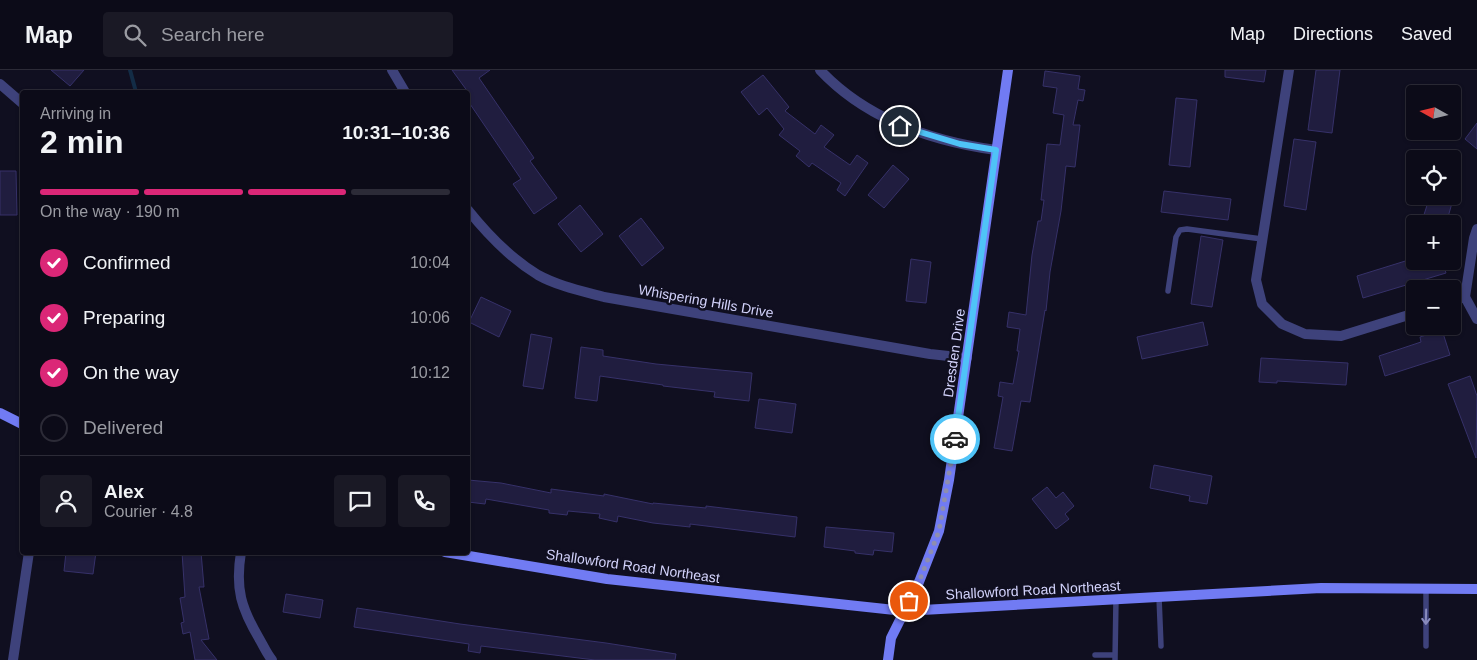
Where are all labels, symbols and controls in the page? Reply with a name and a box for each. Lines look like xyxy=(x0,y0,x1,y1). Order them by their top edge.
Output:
search box xyxy=(103,12,453,57)
text: Map xyxy=(25,21,73,48)
icon: search xyxy=(121,21,149,49)
text: Search here xyxy=(161,24,265,45)
text: Map xyxy=(1230,24,1265,44)
text: Directions xyxy=(1293,24,1373,44)
text: Saved xyxy=(1401,24,1452,44)
north arrow xyxy=(1406,85,1461,140)
map controls xyxy=(1406,85,1461,335)
text: Arriving in xyxy=(40,105,111,122)
pin xyxy=(879,105,921,147)
icon: home xyxy=(886,112,914,140)
text: 10:31–10:36 xyxy=(342,122,450,143)
text: 2 min xyxy=(40,124,124,160)
button: locate xyxy=(1406,150,1461,205)
text: On the way · 190 m xyxy=(40,203,180,220)
button: + xyxy=(1406,215,1461,270)
icon: check xyxy=(40,249,68,277)
text: Confirmed xyxy=(83,252,171,273)
text: 10:04 xyxy=(410,254,450,271)
button: − xyxy=(1406,280,1461,335)
street label: Whispering Hills Drive xyxy=(637,281,775,321)
icon: check xyxy=(40,304,68,332)
text: Preparing xyxy=(83,307,165,328)
street label: Dresden Drive xyxy=(940,307,968,398)
text: 10:06 xyxy=(410,309,450,326)
icon: check xyxy=(40,359,68,387)
text: On the way xyxy=(83,362,179,383)
text: 10:12 xyxy=(410,364,450,381)
courier xyxy=(930,414,980,464)
text: Delivered xyxy=(83,417,163,438)
icon: car xyxy=(941,425,969,453)
button: person xyxy=(40,475,92,527)
button: chat xyxy=(334,475,386,527)
button: phone xyxy=(398,475,450,527)
text: Alex xyxy=(104,481,144,502)
text: Courier · 4.8 xyxy=(104,503,193,520)
street label: Shallowford Road Northeast xyxy=(545,546,721,586)
street label: Shallowford Road Northeast xyxy=(945,577,1121,603)
pin xyxy=(888,580,930,622)
icon: bag xyxy=(895,587,923,615)
one-way arrow xyxy=(1422,609,1431,625)

